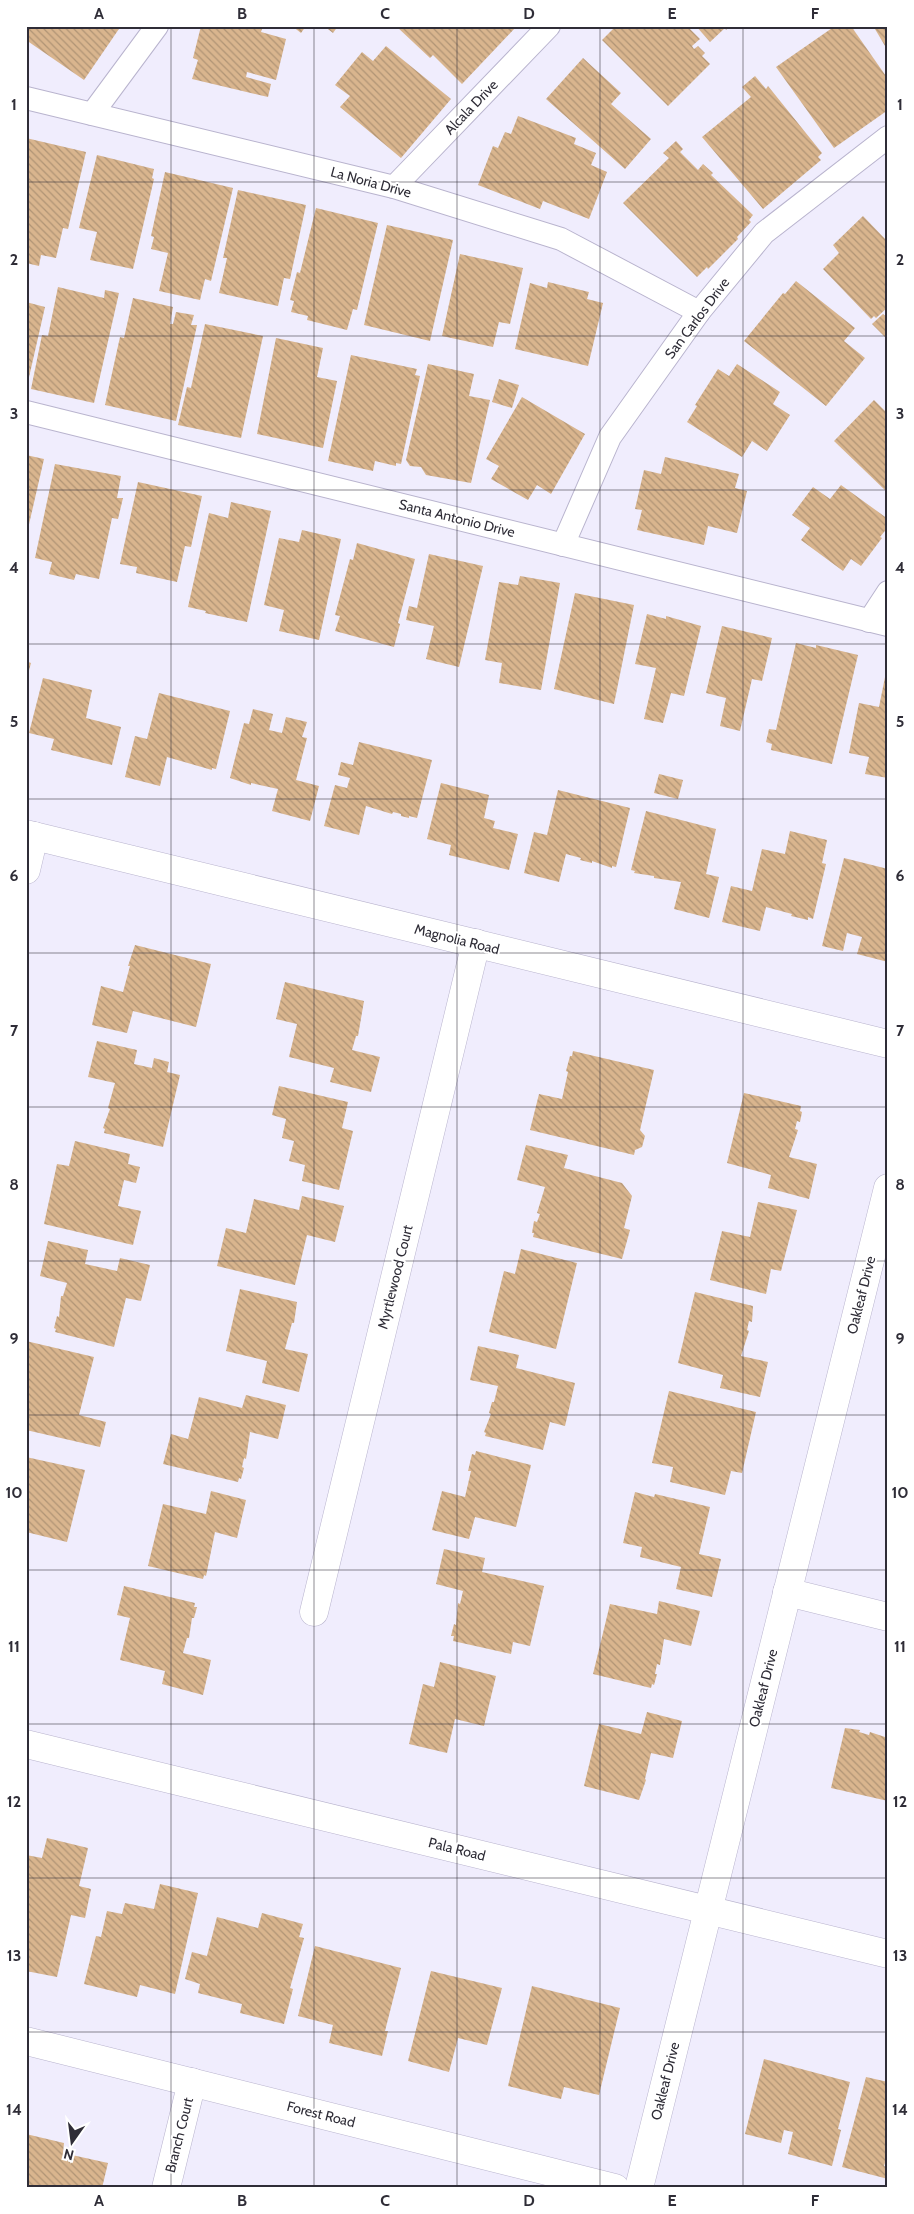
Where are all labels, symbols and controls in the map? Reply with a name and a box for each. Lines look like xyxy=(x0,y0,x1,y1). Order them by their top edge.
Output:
text: A xyxy=(94,4,104,23)
text: B xyxy=(237,4,247,23)
text: C xyxy=(380,4,390,23)
text: D xyxy=(523,4,535,23)
text: E xyxy=(667,4,677,23)
text: F xyxy=(811,4,820,23)
street label: Alcala Drive xyxy=(440,76,502,138)
text: 1 xyxy=(11,95,17,114)
text: 1 xyxy=(897,95,903,114)
street label: La Noria Drive xyxy=(329,163,413,201)
text: 2 xyxy=(10,250,18,269)
text: 2 xyxy=(896,250,904,269)
street label: San Carlos Drive xyxy=(661,274,733,362)
text: 3 xyxy=(10,404,18,423)
text: 3 xyxy=(896,404,904,423)
street label: Santa Antonio Drive xyxy=(397,495,517,541)
text: 4 xyxy=(9,558,19,577)
text: 4 xyxy=(895,558,905,577)
text: 5 xyxy=(10,712,18,731)
text: 5 xyxy=(896,712,904,731)
text: 6 xyxy=(10,866,19,885)
text: 6 xyxy=(896,866,905,885)
street label: Magnolia Road xyxy=(413,920,501,958)
text: 7 xyxy=(10,1021,19,1040)
text: 7 xyxy=(896,1021,905,1040)
text: 8 xyxy=(9,1175,19,1194)
text: 8 xyxy=(895,1175,905,1194)
street label: Myrtlewood Court xyxy=(373,1223,417,1331)
street label: Oakleaf Drive xyxy=(843,1254,879,1336)
text: 9 xyxy=(10,1329,19,1348)
text: 9 xyxy=(896,1329,905,1348)
text: 10 xyxy=(5,1483,23,1502)
text: 10 xyxy=(891,1483,909,1502)
text: 11 xyxy=(8,1637,20,1656)
text: 11 xyxy=(894,1637,906,1656)
street label: Oakleaf Drive xyxy=(745,1647,781,1729)
text: 12 xyxy=(7,1792,21,1811)
text: 12 xyxy=(893,1792,907,1811)
street label: Pala Road xyxy=(427,1833,487,1865)
text: 13 xyxy=(7,1946,21,1965)
text: 13 xyxy=(893,1946,907,1965)
street label: Oakleaf Drive xyxy=(647,2040,683,2122)
street label: Branch Court xyxy=(161,2095,197,2174)
street label: Forest Road xyxy=(285,2097,357,2131)
text: 14 xyxy=(6,2100,22,2119)
text: 14 xyxy=(892,2100,908,2119)
north arrow xyxy=(48,2116,98,2166)
text: N xyxy=(62,2145,76,2165)
text: A xyxy=(94,2191,104,2210)
text: B xyxy=(237,2191,247,2210)
text: C xyxy=(380,2191,390,2210)
text: D xyxy=(523,2191,535,2210)
text: E xyxy=(667,2191,677,2210)
text: F xyxy=(811,2191,820,2210)

